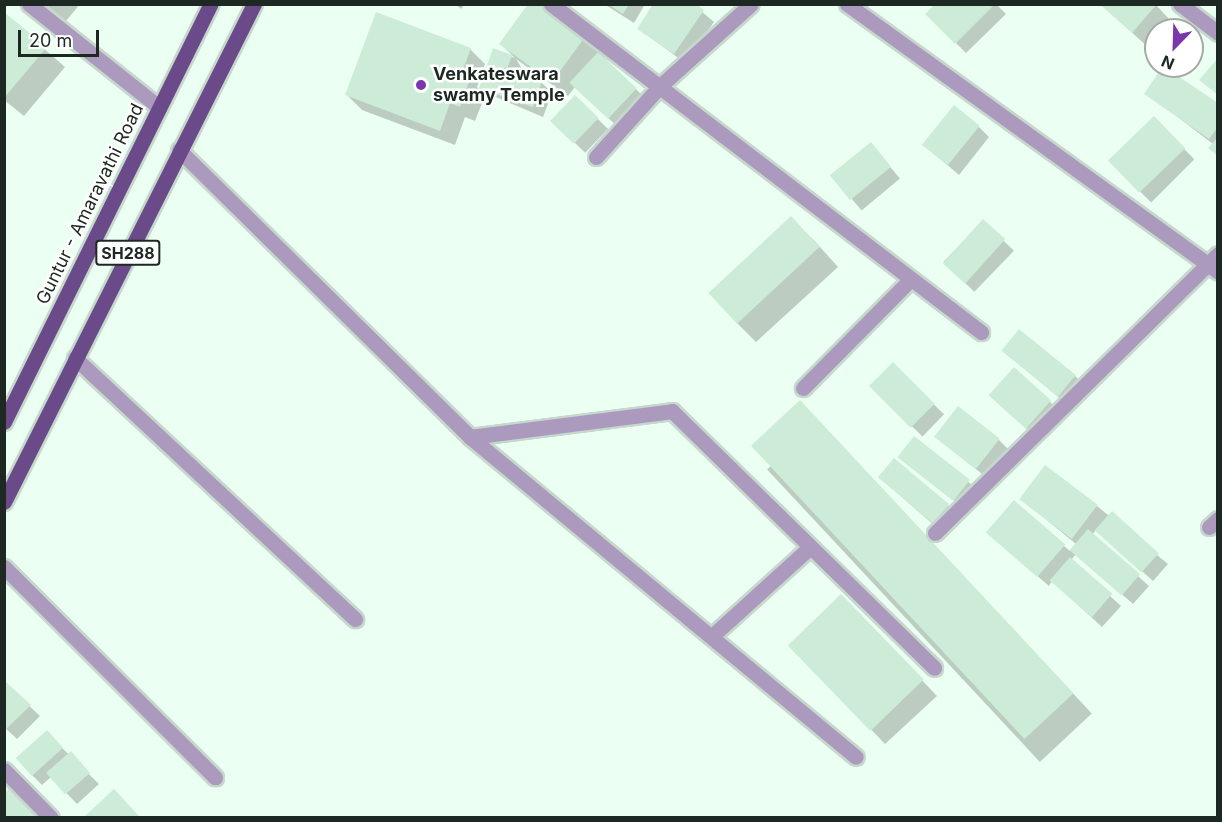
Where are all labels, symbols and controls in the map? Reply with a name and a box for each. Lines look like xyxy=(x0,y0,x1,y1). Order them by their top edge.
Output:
scale bar xyxy=(21,18,102,56)
north arrow xyxy=(1144,18,1204,78)
text: 20 m xyxy=(29,30,72,51)
text: N xyxy=(1158,51,1177,74)
place label: Venkateswara swamy Temple xyxy=(433,64,565,106)
marker: Venkateswara swamy Temple xyxy=(414,78,428,92)
street label: Guntur - Amaravathi Road xyxy=(32,100,148,308)
road number: SH288 xyxy=(95,240,161,266)

